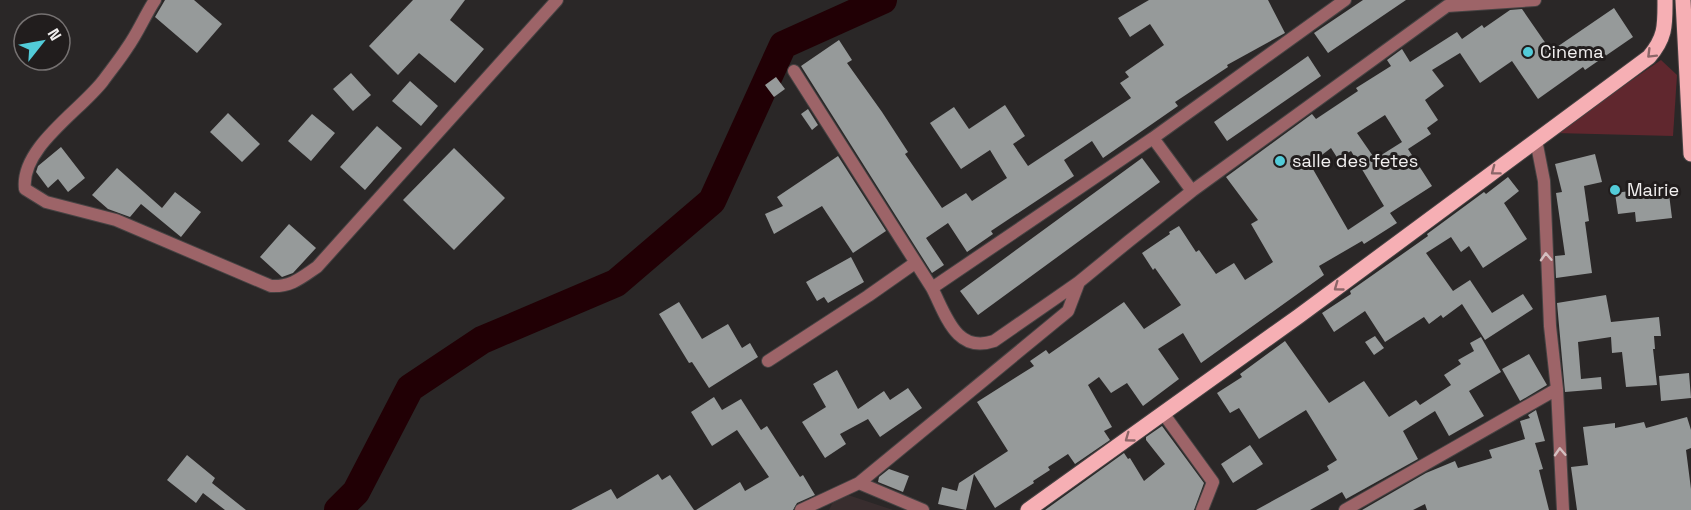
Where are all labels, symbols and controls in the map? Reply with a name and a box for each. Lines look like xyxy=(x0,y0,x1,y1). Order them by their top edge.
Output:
north arrow xyxy=(12,12,72,72)
text: N xyxy=(43,25,66,45)
place label: Cinema xyxy=(1540,40,1604,63)
marker: Cinema xyxy=(1521,45,1535,59)
one-way arrow xyxy=(1647,46,1658,57)
place label: salle des fetes xyxy=(1292,149,1418,172)
marker: salle des fetes xyxy=(1273,154,1287,168)
one-way arrow xyxy=(1490,164,1501,175)
place label: Mairie xyxy=(1627,178,1679,201)
marker: Mairie xyxy=(1608,183,1622,197)
one-way arrow xyxy=(1540,253,1553,262)
one-way arrow xyxy=(1334,279,1345,290)
one-way arrow xyxy=(1124,431,1135,442)
one-way arrow xyxy=(1553,447,1566,456)

